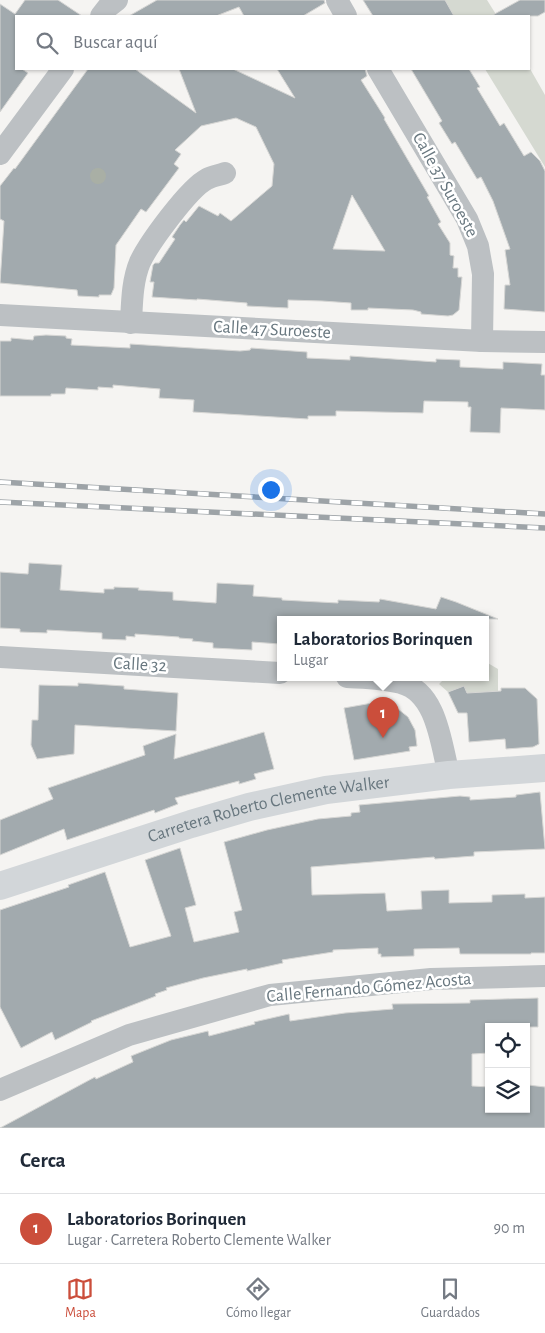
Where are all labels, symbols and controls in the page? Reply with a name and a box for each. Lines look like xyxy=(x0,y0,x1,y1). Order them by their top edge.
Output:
search box xyxy=(15,15,530,70)
icon: search xyxy=(33,29,61,57)
text: Buscar aquí xyxy=(73,33,158,52)
street label: Calle 37 Suroeste xyxy=(409,130,481,240)
street label: Calle 47 Suroeste xyxy=(213,318,331,342)
your location xyxy=(258,477,284,503)
popup xyxy=(277,616,489,681)
text: Laboratorios Borinquen xyxy=(293,630,473,649)
text: Lugar xyxy=(293,652,328,668)
street label: Calle 32 xyxy=(113,655,167,675)
pin: 1 xyxy=(367,697,399,738)
street label: Carretera Roberto Clemente Walker xyxy=(146,773,391,846)
street label: Calle Fernando Gómez Acosta xyxy=(266,970,472,1006)
map controls xyxy=(485,1023,530,1113)
button: locate xyxy=(485,1023,530,1068)
button: layers xyxy=(485,1068,530,1113)
text: Cerca xyxy=(20,1150,66,1171)
text: Laboratorios Borinquen xyxy=(67,1210,246,1229)
text: 1 xyxy=(33,1220,39,1236)
text: 90 m xyxy=(494,1220,525,1236)
text: Lugar · Carretera Roberto Clemente Walker xyxy=(67,1232,331,1248)
tab: Mapa xyxy=(65,1275,96,1322)
tab: Cómo llegar xyxy=(226,1275,291,1322)
tab: Guardados xyxy=(421,1275,480,1322)

